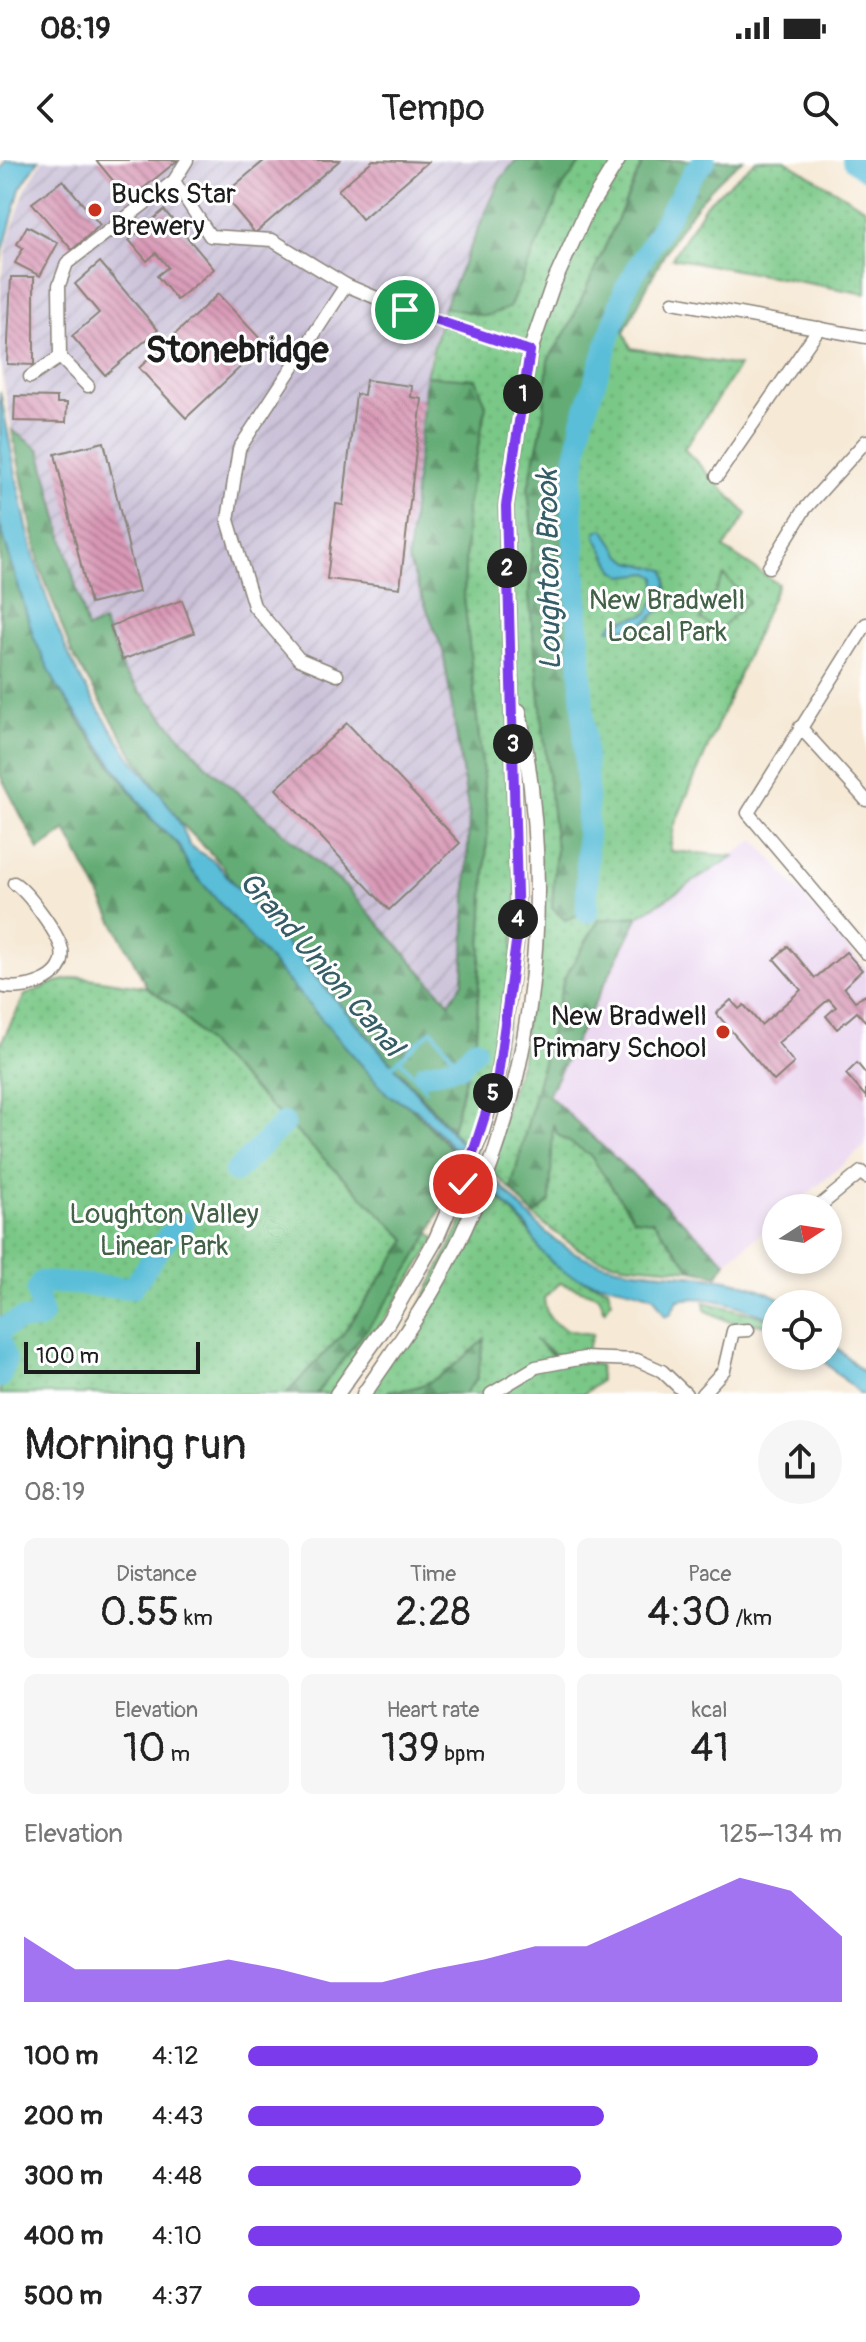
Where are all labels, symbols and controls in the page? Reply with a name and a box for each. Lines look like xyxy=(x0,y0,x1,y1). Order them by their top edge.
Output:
text: 08:19 xyxy=(40,10,111,47)
icon: back xyxy=(24,86,68,130)
text: Tempo xyxy=(381,86,485,131)
icon: search xyxy=(798,86,842,130)
place label: Bucks Star Brewery xyxy=(111,177,236,244)
marker: Bucks Star Brewery xyxy=(86,201,104,219)
pin xyxy=(371,276,439,344)
icon: arrive xyxy=(383,288,427,332)
district label: Stonebridge xyxy=(146,328,330,373)
pin: 1 xyxy=(503,374,543,414)
text: 1 xyxy=(519,380,527,408)
water label: Loughton Brook xyxy=(529,467,569,671)
pin: 2 xyxy=(487,548,527,588)
text: 2 xyxy=(501,554,513,582)
park label: New Bradwell Local Park xyxy=(589,583,745,650)
pin: 3 xyxy=(493,724,533,764)
text: 3 xyxy=(507,730,519,758)
water label: Grand Union Canal xyxy=(231,864,413,1066)
pin: 4 xyxy=(498,899,538,939)
text: 4 xyxy=(512,905,524,933)
place label: New Bradwell Primary School xyxy=(531,999,707,1066)
marker: New Bradwell Primary School xyxy=(714,1023,732,1041)
pin: 5 xyxy=(473,1073,513,1113)
text: 5 xyxy=(487,1079,499,1107)
pin xyxy=(429,1150,497,1218)
icon: check xyxy=(441,1162,485,1206)
north arrow xyxy=(762,1194,842,1274)
map controls xyxy=(762,1194,842,1370)
park label: Loughton Valley Linear Park xyxy=(69,1197,259,1264)
button: locate xyxy=(762,1290,842,1370)
scale bar xyxy=(24,1338,200,1374)
text: 100 m xyxy=(36,1342,99,1370)
text: Morning run xyxy=(24,1418,247,1473)
button: share xyxy=(758,1420,842,1504)
text: 08:19 xyxy=(24,1476,85,1508)
text: Distance xyxy=(116,1560,197,1588)
text: Time xyxy=(410,1560,456,1588)
text: Pace xyxy=(688,1560,731,1588)
text: 0.55 xyxy=(100,1588,179,1637)
text: 2:28 xyxy=(395,1588,471,1637)
text: 4:30 xyxy=(647,1588,731,1637)
text: km xyxy=(179,1604,213,1632)
text: /km xyxy=(731,1604,772,1632)
text: Elevation xyxy=(114,1696,198,1724)
text: Heart rate xyxy=(387,1696,479,1724)
text: kcal xyxy=(692,1696,728,1724)
text: 10 xyxy=(123,1724,166,1773)
text: 139 xyxy=(381,1724,440,1773)
text: 41 xyxy=(690,1724,729,1773)
text: m xyxy=(166,1740,190,1768)
text: bpm xyxy=(440,1740,485,1768)
text: Elevation xyxy=(24,1818,123,1850)
text: 125–134 m xyxy=(719,1818,842,1850)
text: 100 m xyxy=(24,2040,98,2072)
text: 4:12 xyxy=(152,2040,199,2072)
text: 200 m xyxy=(24,2100,103,2132)
text: 4:43 xyxy=(152,2100,204,2132)
text: 300 m xyxy=(24,2160,103,2192)
text: 4:48 xyxy=(152,2160,202,2192)
text: 400 m xyxy=(24,2220,103,2252)
text: 4:10 xyxy=(152,2220,202,2252)
text: 500 m xyxy=(24,2280,102,2312)
text: 4:37 xyxy=(152,2280,202,2312)

